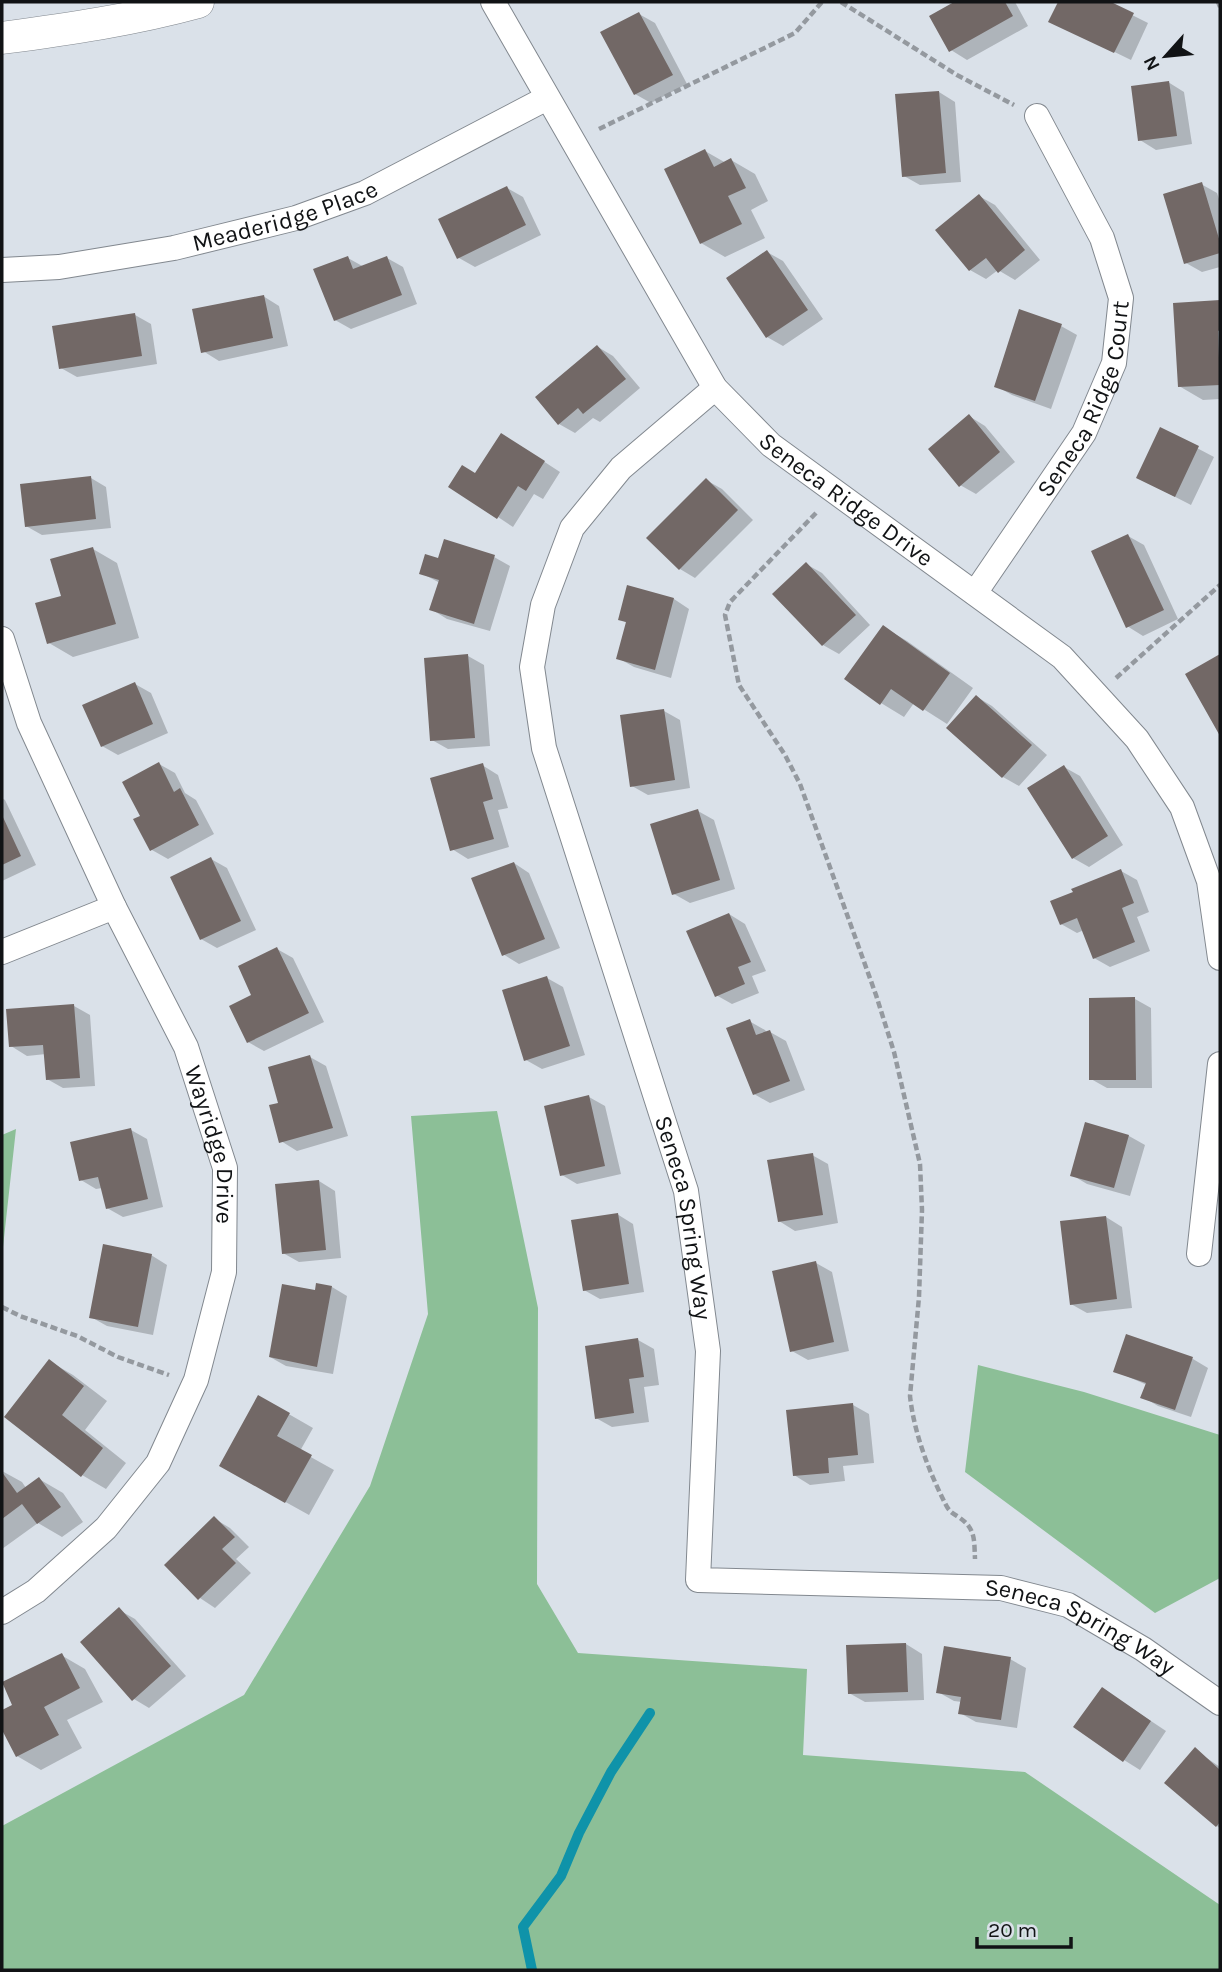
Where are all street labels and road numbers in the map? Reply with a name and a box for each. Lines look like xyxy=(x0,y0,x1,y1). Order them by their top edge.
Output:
street label: Meaderidge Place xyxy=(189,175,382,257)
street label: Seneca Ridge Court xyxy=(1031,299,1135,502)
street label: Seneca Ridge Drive xyxy=(753,427,939,572)
street label: Wayridge Drive xyxy=(179,1062,239,1224)
street label: Seneca Spring Way xyxy=(649,1112,718,1322)
street label: Seneca Spring Way xyxy=(984,1574,1180,1681)

